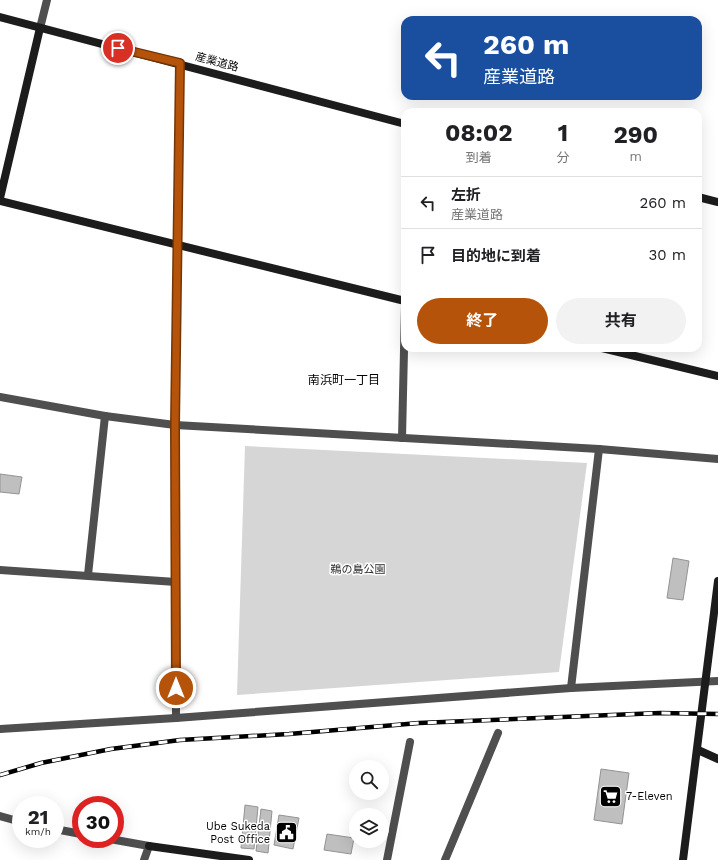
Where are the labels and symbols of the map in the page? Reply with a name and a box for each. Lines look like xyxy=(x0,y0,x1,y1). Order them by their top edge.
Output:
pin xyxy=(101,31,135,65)
street label: 産業道路 xyxy=(194,50,240,74)
district label: 南浜町一丁目 xyxy=(308,373,380,387)
park label: 鵜の島公園 xyxy=(331,563,386,576)
position arrow xyxy=(155,667,197,709)
supermarket icon: 7-Eleven xyxy=(598,783,624,809)
place label: 7-Eleven xyxy=(626,790,673,803)
speed limit sign: 30 xyxy=(72,796,124,848)
public building icon: Ube Sukeda Post Office xyxy=(273,819,299,845)
place label: Ube Sukeda Post Office xyxy=(206,820,270,846)

